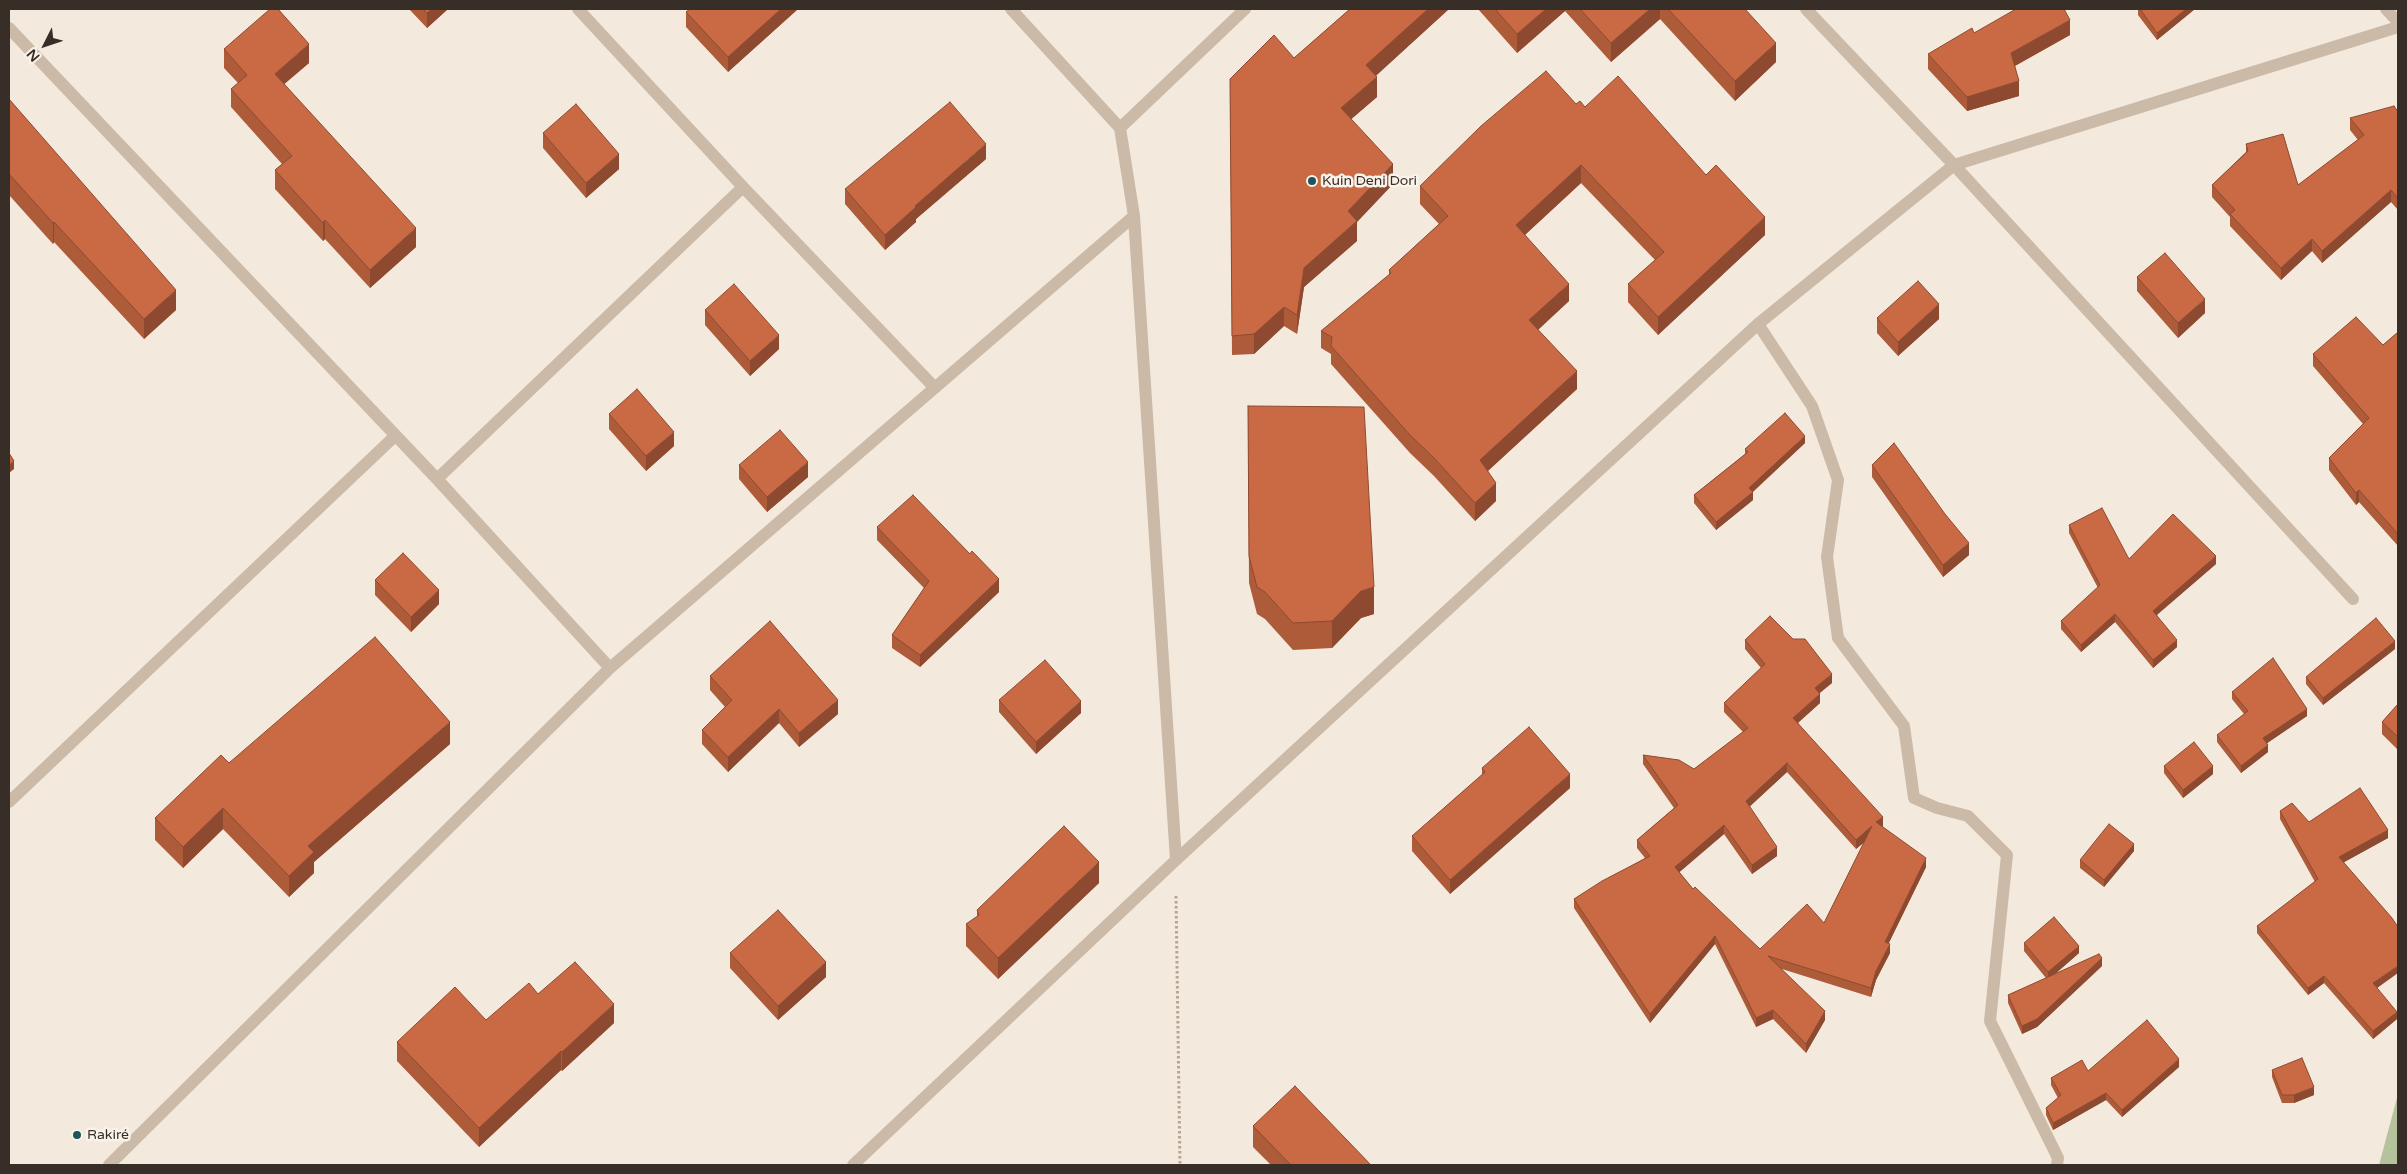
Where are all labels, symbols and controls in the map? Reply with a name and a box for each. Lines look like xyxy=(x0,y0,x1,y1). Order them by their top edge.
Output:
north arrow xyxy=(20,20,70,70)
text: N xyxy=(23,45,43,65)
place label: Kuin Deni Dori xyxy=(1322,173,1417,189)
marker: Kuin Deni Dori xyxy=(1306,175,1318,187)
place label: Rakiré xyxy=(87,1127,129,1143)
marker: Rakiré xyxy=(71,1129,83,1141)

